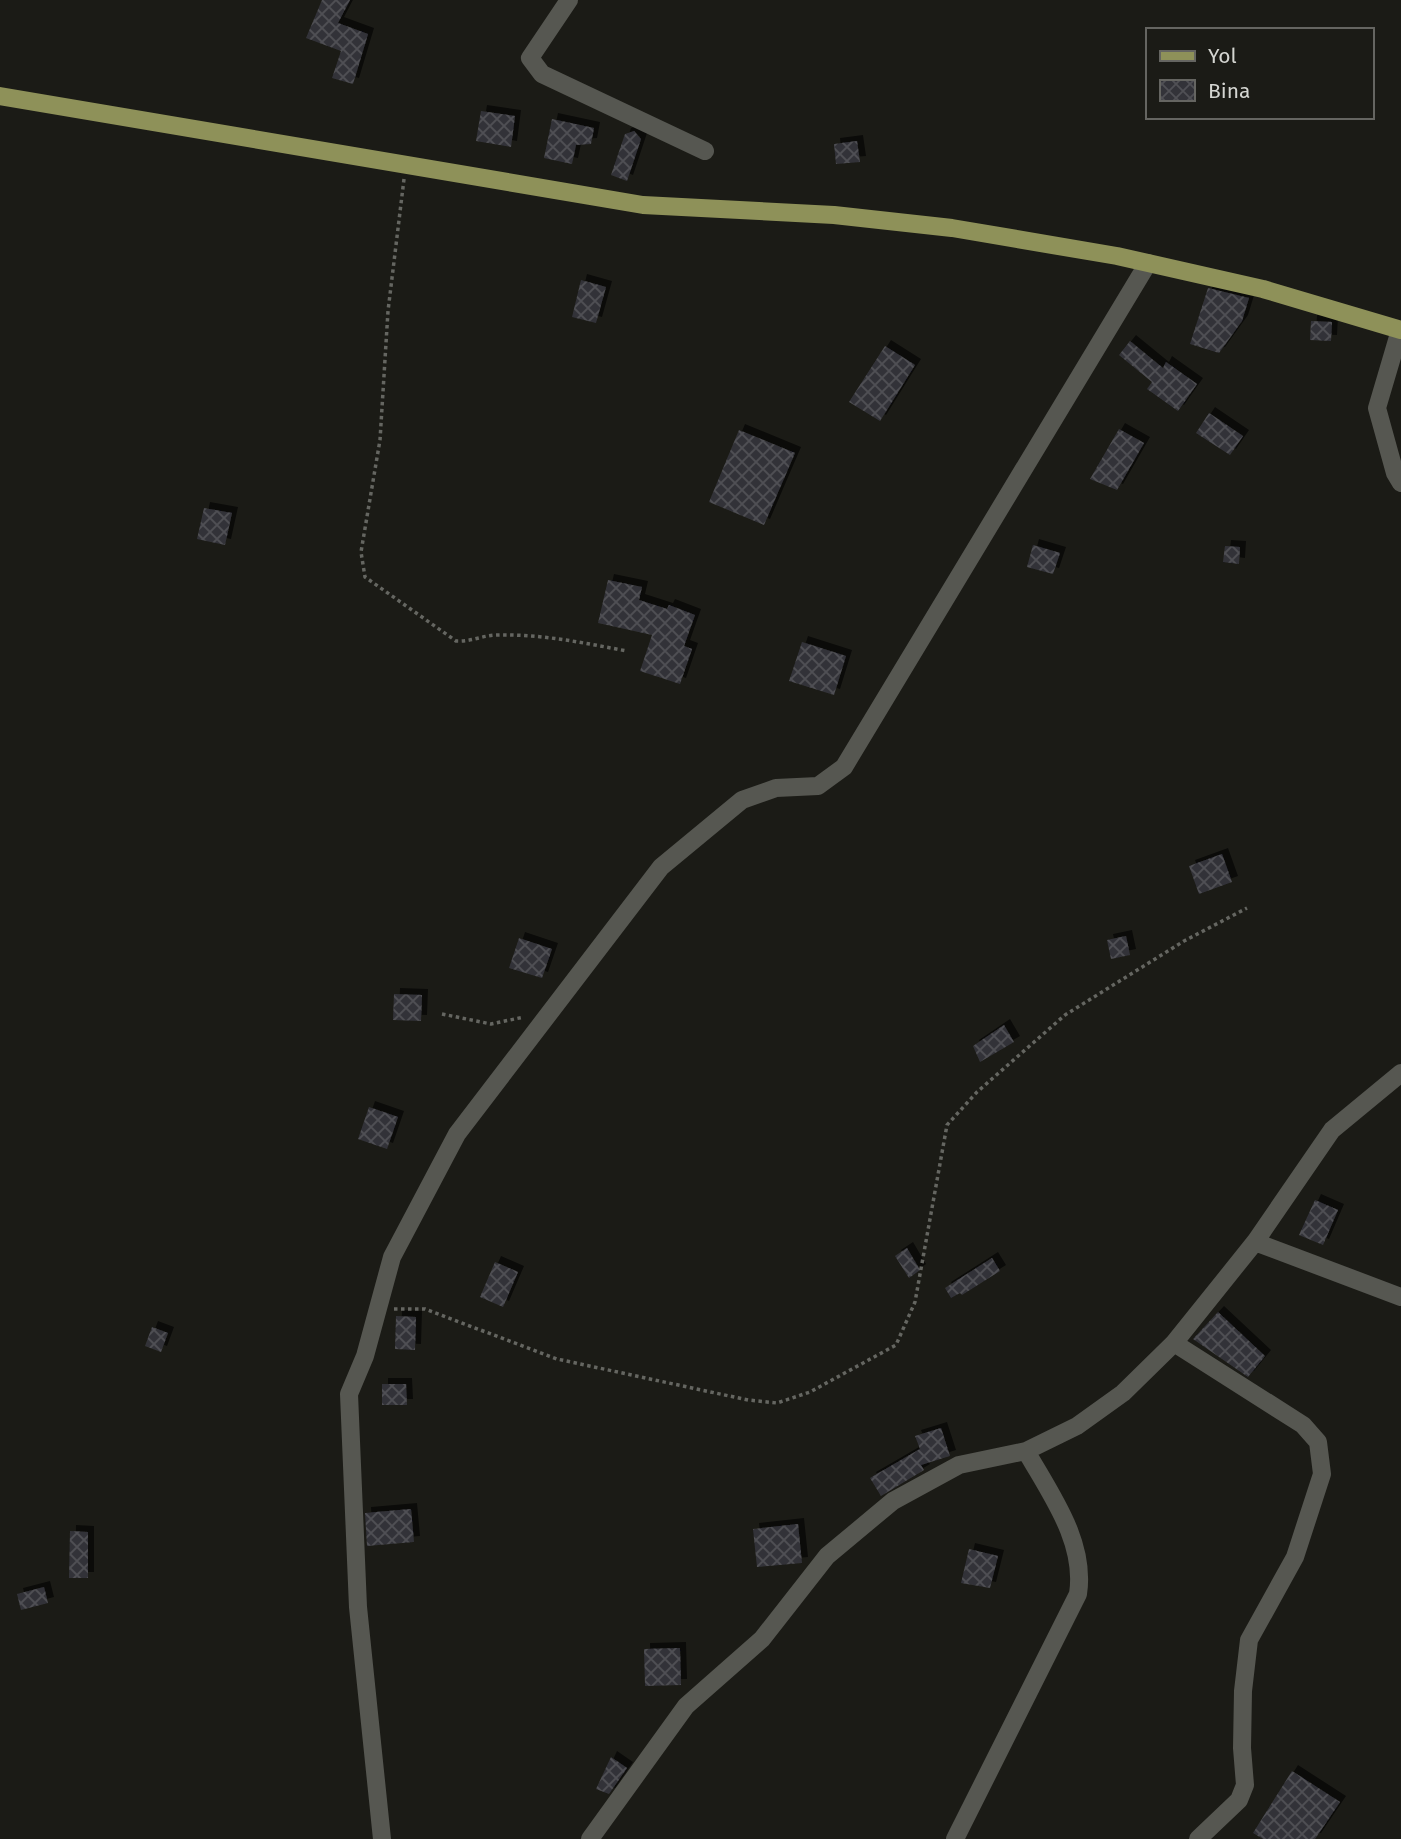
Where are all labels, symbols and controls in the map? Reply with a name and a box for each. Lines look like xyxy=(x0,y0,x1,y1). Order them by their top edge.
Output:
legend xyxy=(1146,28,1373,119)
text: Yol xyxy=(1208,43,1237,69)
text: Bina xyxy=(1208,78,1250,104)

